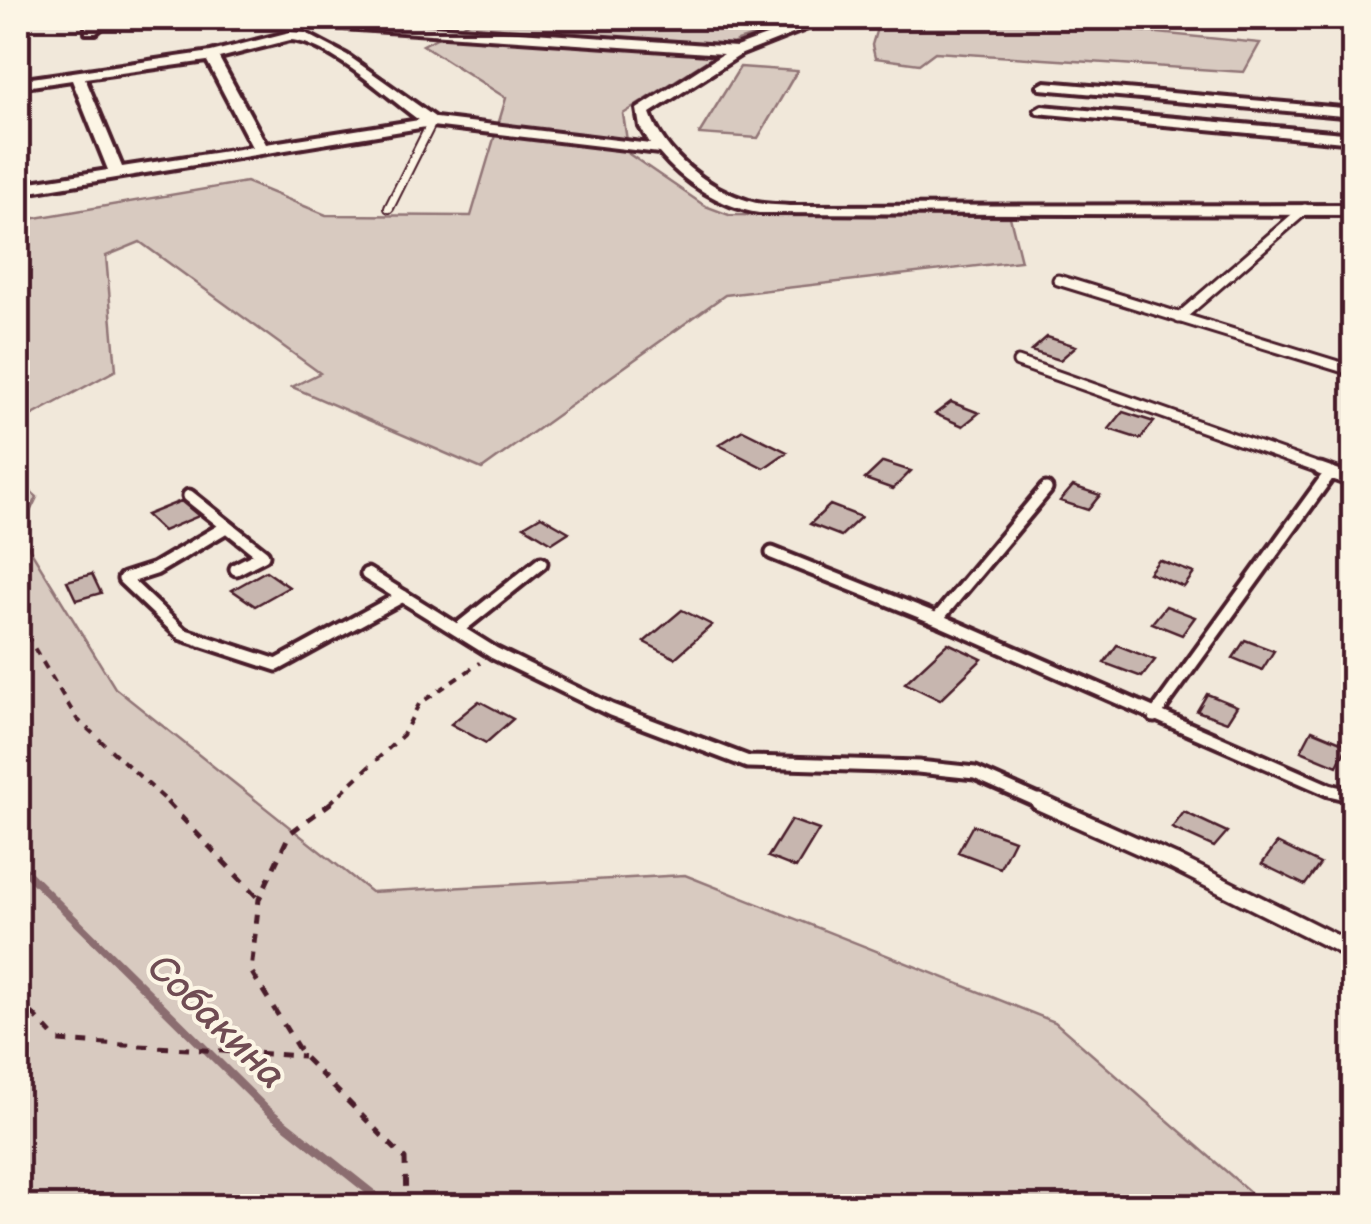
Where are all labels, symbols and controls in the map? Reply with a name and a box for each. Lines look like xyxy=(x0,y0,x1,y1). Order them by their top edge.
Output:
water label: Собакина xyxy=(138,945,294,1099)

